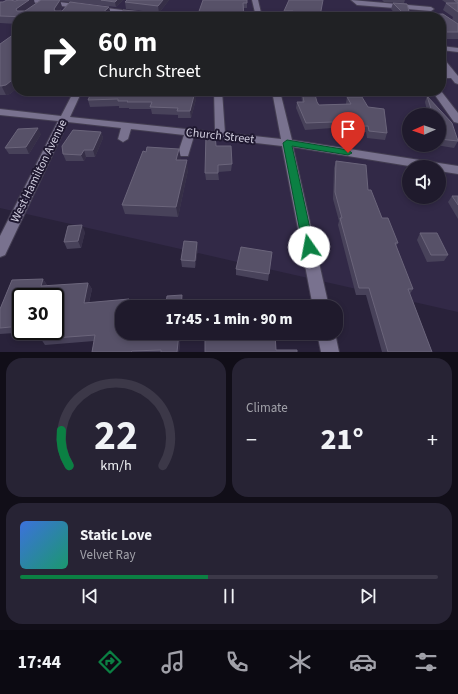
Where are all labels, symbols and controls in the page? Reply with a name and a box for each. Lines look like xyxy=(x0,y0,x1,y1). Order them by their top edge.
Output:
text: 60 m xyxy=(98,22,157,62)
icon: right xyxy=(32,28,84,80)
text: Church Street xyxy=(98,59,201,84)
north arrow xyxy=(402,108,446,152)
map controls xyxy=(402,108,446,204)
pin xyxy=(331,112,365,153)
street label: West Hamilton Avenue xyxy=(7,117,71,225)
icon: arrive xyxy=(337,118,359,140)
street label: Church Street xyxy=(185,124,255,148)
button: sound xyxy=(402,160,446,204)
position arrow xyxy=(288,226,330,268)
speed limit sign: 30 xyxy=(12,288,64,340)
text: 17:45 · 1 min · 90 m xyxy=(166,309,292,330)
text: Climate xyxy=(246,399,288,417)
text: 22 xyxy=(94,405,138,465)
text: 21° xyxy=(320,418,364,461)
text: − xyxy=(246,424,257,456)
text: + xyxy=(427,424,438,456)
text: km/h xyxy=(100,454,132,475)
text: Static Love xyxy=(80,525,152,546)
text: Velvet Ray xyxy=(80,546,136,564)
icon: previous xyxy=(79,585,101,607)
icon: pause xyxy=(218,585,240,607)
icon: next xyxy=(357,585,379,607)
icon: directions xyxy=(96,648,124,676)
icon: music xyxy=(159,648,187,676)
icon: phone xyxy=(223,648,251,676)
icon: climate xyxy=(286,648,314,676)
icon: car xyxy=(349,648,377,676)
icon: filters xyxy=(412,648,440,676)
text: 17:44 xyxy=(18,650,61,675)

